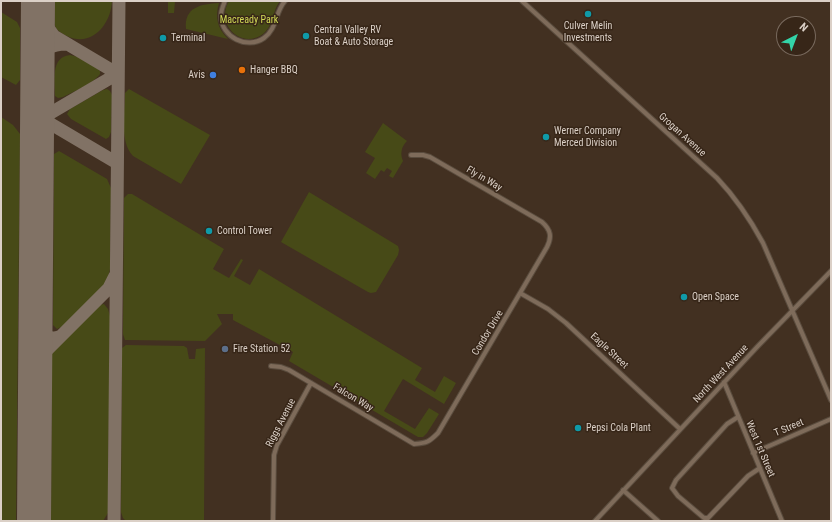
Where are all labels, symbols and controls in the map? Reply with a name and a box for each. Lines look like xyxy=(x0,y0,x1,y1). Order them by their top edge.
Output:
marker: Culver Melin Investments xyxy=(583,9,593,19)
park label: Macready Park xyxy=(220,14,278,26)
north arrow xyxy=(776,16,816,56)
place label: Culver Melin Investments xyxy=(564,20,612,44)
text: N xyxy=(797,20,811,35)
place label: Central Valley RV Boat & Auto Storage xyxy=(314,24,393,48)
marker: Central Valley RV Boat & Auto Storage xyxy=(301,31,311,41)
place label: Terminal xyxy=(171,32,205,44)
marker: Terminal xyxy=(158,33,168,43)
place label: Hanger BBQ xyxy=(250,64,298,76)
marker: Hanger BBQ xyxy=(237,65,247,75)
place label: Avis xyxy=(188,69,205,81)
marker: Avis xyxy=(208,70,218,80)
street label: Grogan Avenue xyxy=(656,111,708,159)
place label: Werner Company Merced Division xyxy=(554,125,621,148)
marker: Werner Company Merced Division xyxy=(541,132,551,142)
street label: Fly in Way xyxy=(464,164,504,194)
place label: Control Tower xyxy=(217,225,272,237)
marker: Control Tower xyxy=(204,226,214,236)
place label: Open Space xyxy=(692,291,739,303)
marker: Open Space xyxy=(679,292,689,302)
street label: Condor Drive xyxy=(470,308,506,358)
street label: Eagle Street xyxy=(588,330,630,372)
street label: North West Avenue xyxy=(691,342,751,406)
place label: Fire Station 52 xyxy=(233,343,290,355)
marker: Fire Station 52 xyxy=(220,344,230,354)
street label: Falcon Way xyxy=(331,381,375,415)
street label: Riggs Avenue xyxy=(264,397,298,449)
street label: T Street xyxy=(772,416,806,440)
street label: West 1st Street xyxy=(743,419,777,479)
place label: Pepsi Cola Plant xyxy=(586,422,651,434)
marker: Pepsi Cola Plant xyxy=(573,423,583,433)

